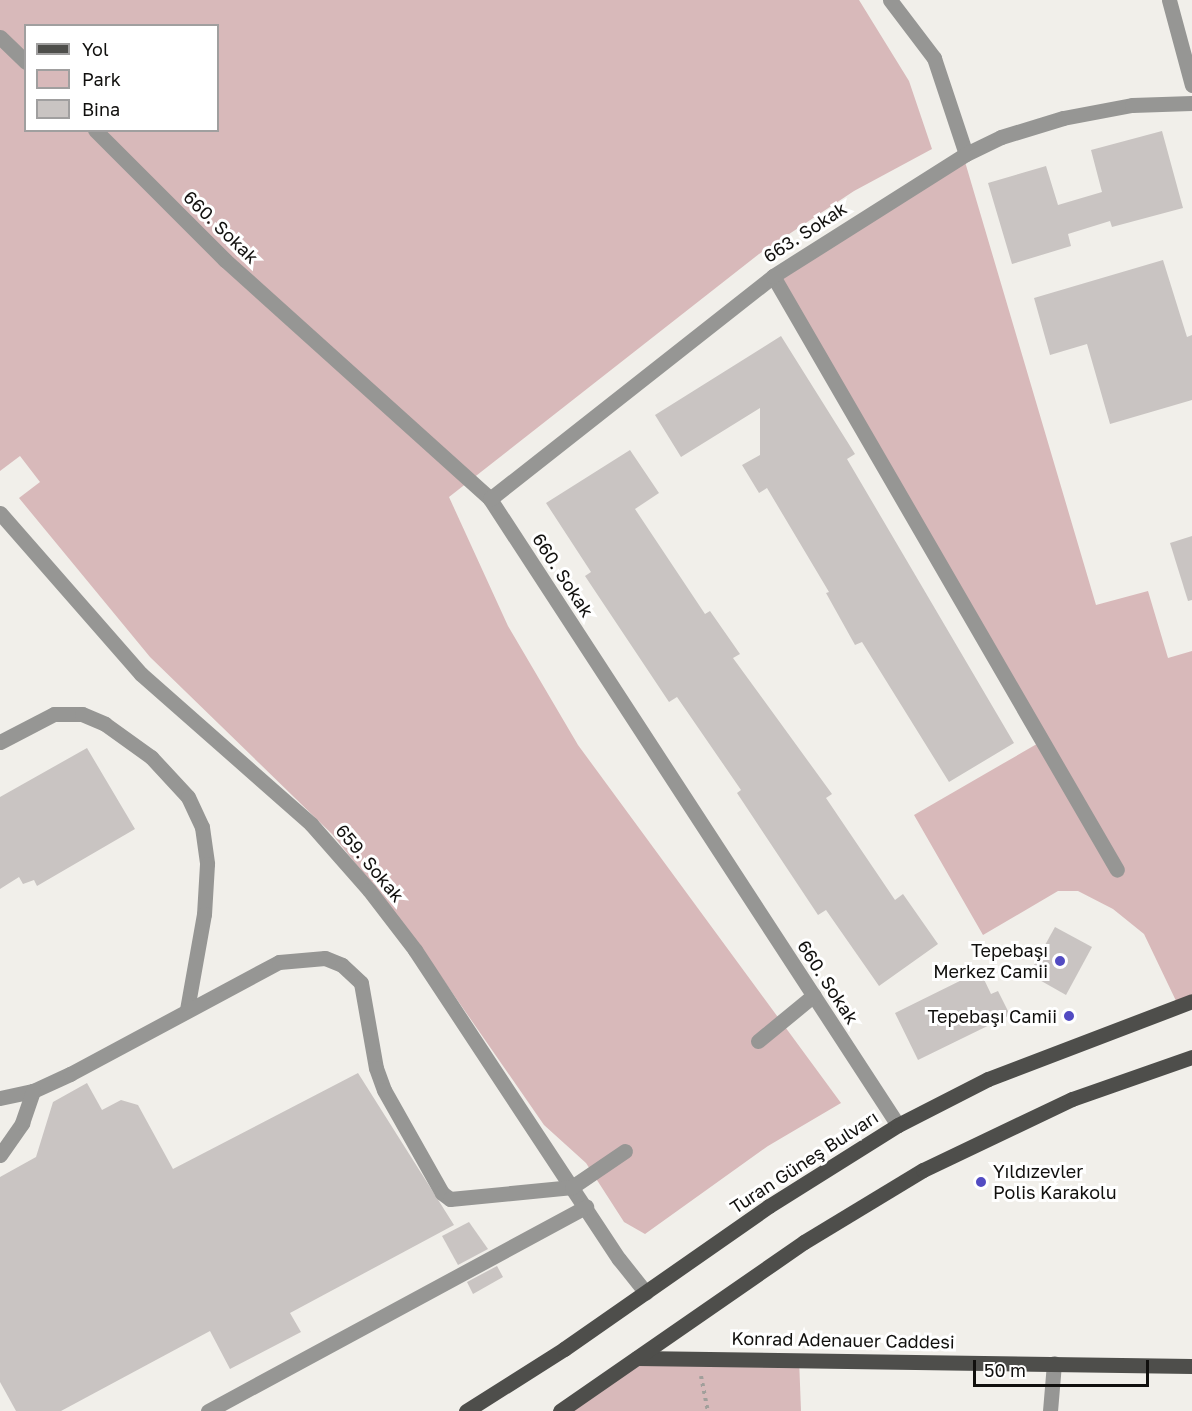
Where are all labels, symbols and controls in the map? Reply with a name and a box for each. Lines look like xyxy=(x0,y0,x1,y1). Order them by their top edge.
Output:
legend xyxy=(24,24,219,132)
text: Yol xyxy=(82,38,109,60)
text: Park xyxy=(82,68,121,90)
text: Bina xyxy=(82,98,120,120)
street label: 660. Sokak xyxy=(179,186,263,268)
street label: 663. Sokak xyxy=(759,197,851,267)
street label: 660. Sokak xyxy=(528,529,598,621)
street label: 659. Sokak xyxy=(331,820,409,906)
street label: 660. Sokak xyxy=(793,936,863,1028)
place label: Tepebaşı Merkez Camii xyxy=(933,940,1048,982)
marker: Tepebaşı Merkez Camii xyxy=(1053,954,1067,968)
place label: Tepebaşı Camii xyxy=(927,1005,1057,1027)
marker: Tepebaşı Camii xyxy=(1062,1009,1076,1023)
street label: Turan Güneş Bulvarı xyxy=(726,1106,882,1218)
place label: Yıldızevler Polis Karakolu xyxy=(993,1161,1117,1204)
marker: Yıldızevler Polis Karakolu xyxy=(974,1175,988,1189)
street label: Konrad Adenauer Caddesi xyxy=(731,1327,955,1353)
scale bar xyxy=(976,1348,1152,1386)
text: 50 m xyxy=(984,1359,1026,1381)

